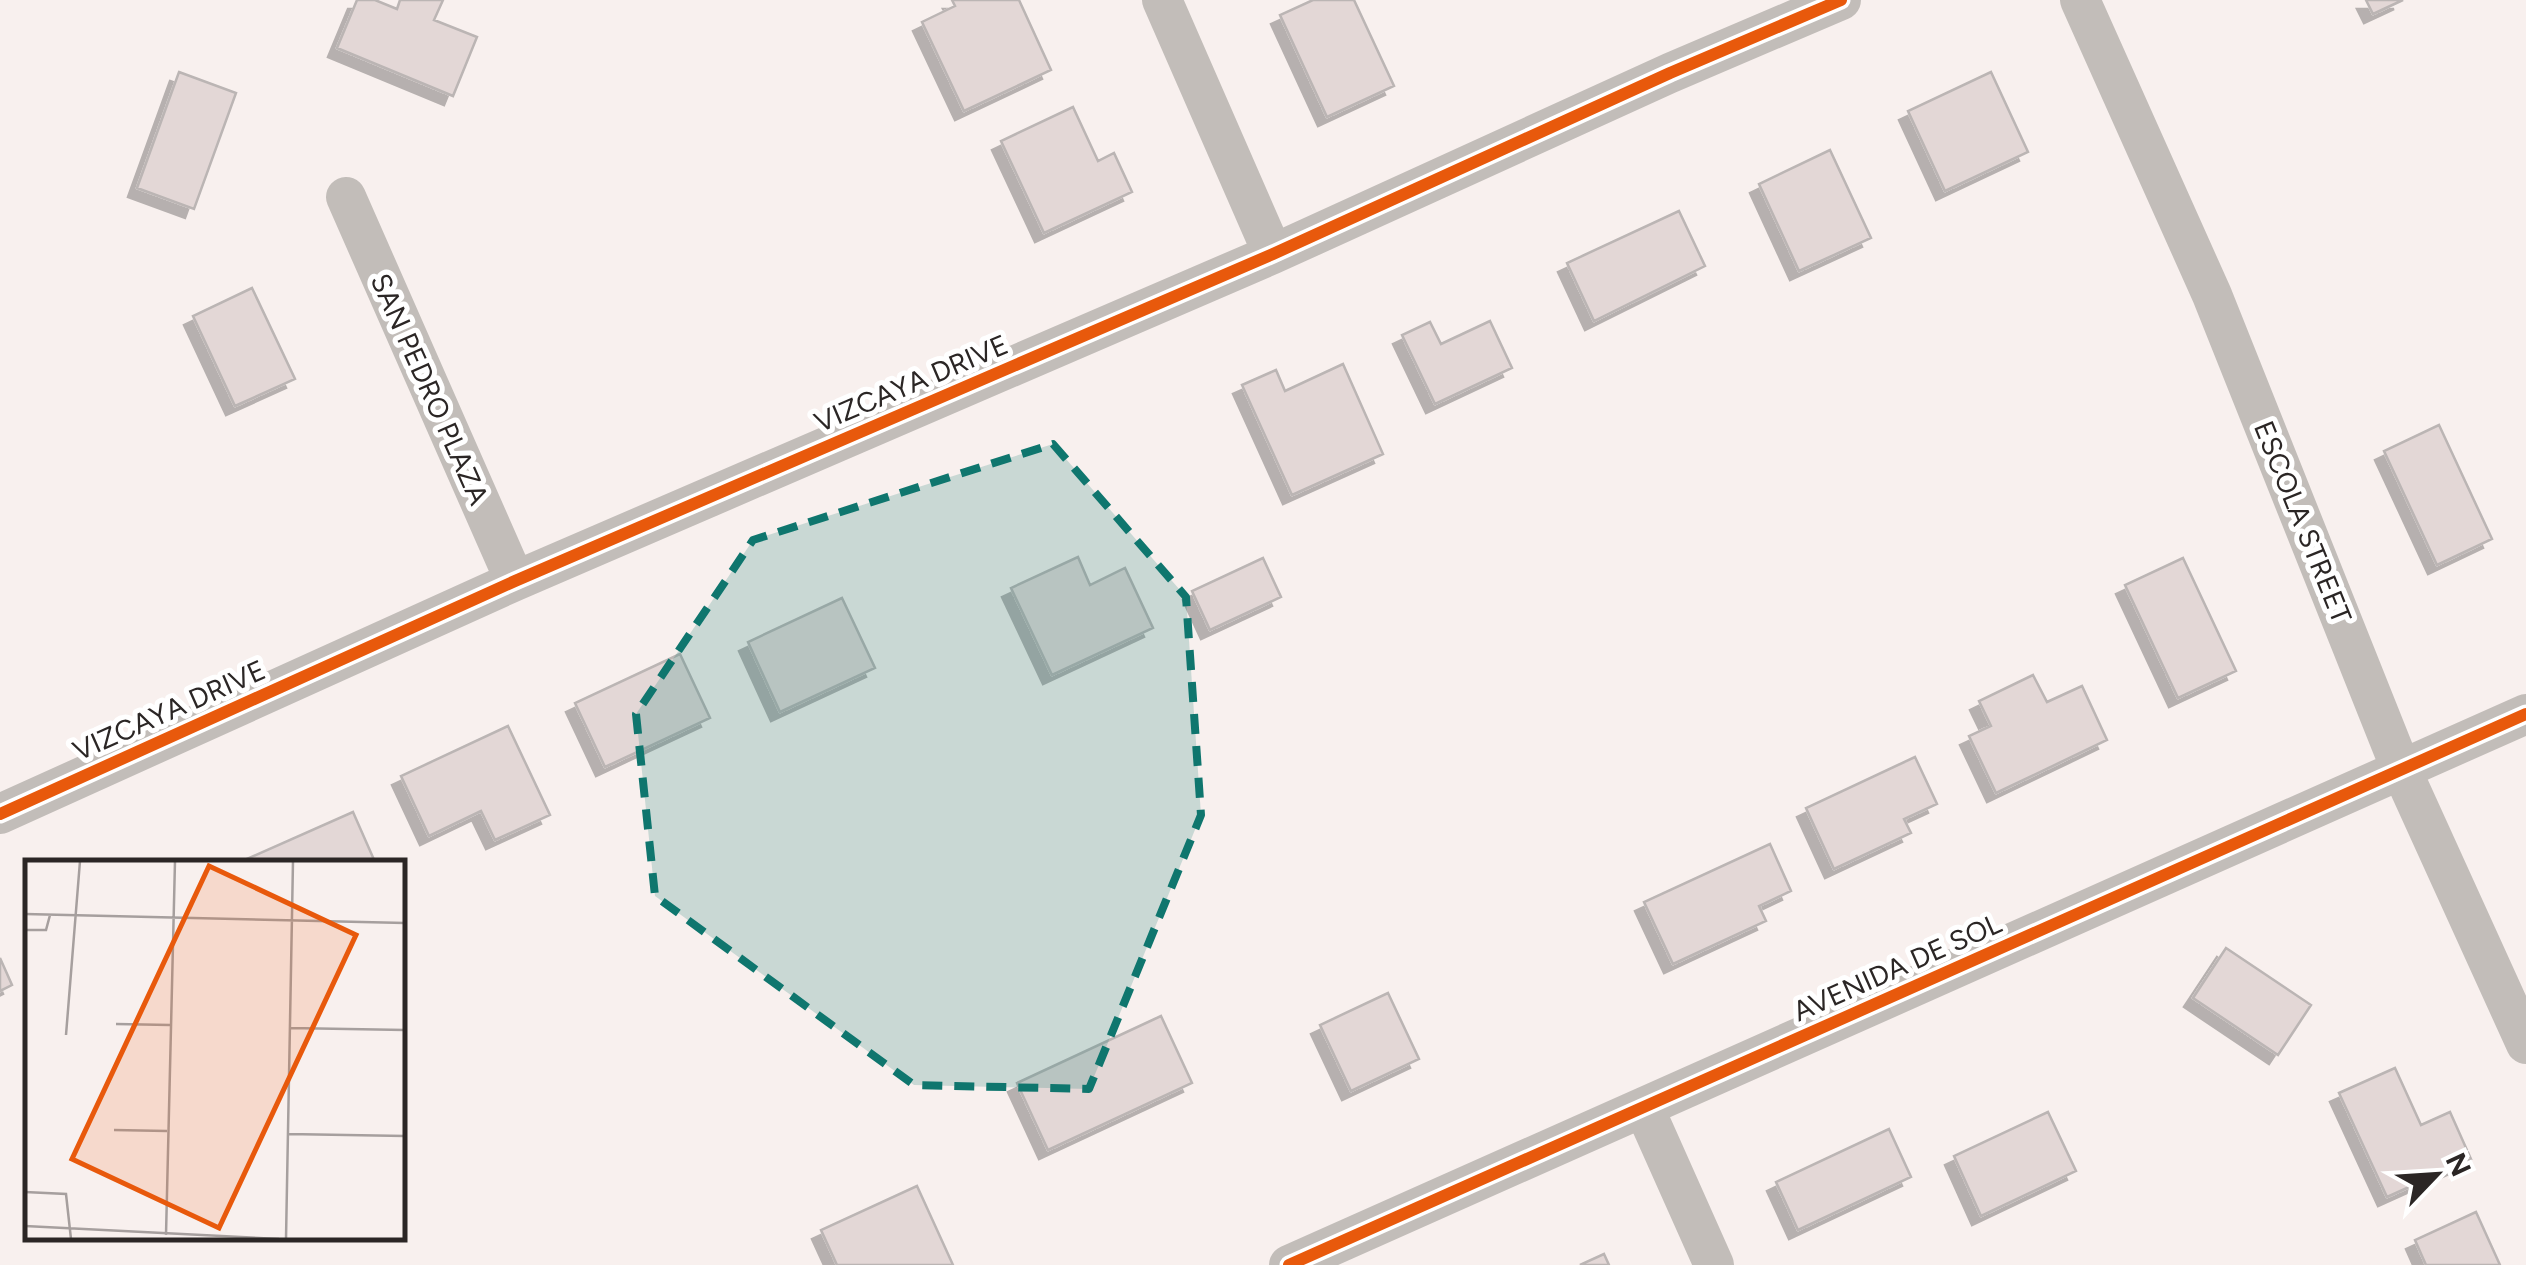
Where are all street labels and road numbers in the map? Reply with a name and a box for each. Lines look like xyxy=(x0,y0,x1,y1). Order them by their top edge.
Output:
street label: SAN PEDRO PLAZA xyxy=(364,268,496,510)
street label: VIZCAYA DRIVE xyxy=(809,327,1013,439)
street label: ESCOLA STREET xyxy=(2247,416,2359,628)
street label: VIZCAYA DRIVE xyxy=(68,652,270,768)
street label: AVENIDA DE SOL xyxy=(1788,906,2007,1028)

